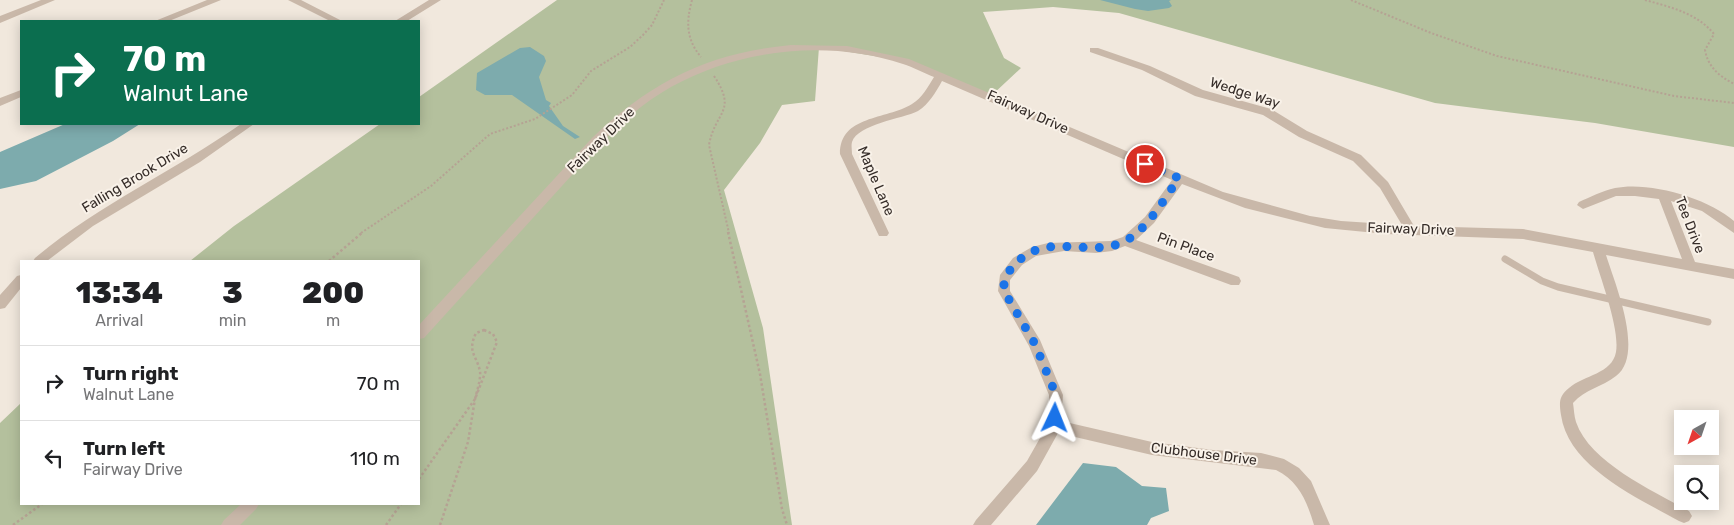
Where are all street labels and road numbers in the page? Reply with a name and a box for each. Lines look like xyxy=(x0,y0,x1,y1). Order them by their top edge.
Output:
street label: Wedge Way xyxy=(1208,74,1282,112)
street label: Fairway Drive xyxy=(985,86,1071,138)
street label: Fairway Drive xyxy=(564,103,638,176)
street label: Falling Brook Drive xyxy=(79,140,191,216)
street label: Maple Lane xyxy=(854,144,898,218)
street label: Tee Drive xyxy=(1671,194,1709,256)
street label: Fairway Drive xyxy=(1367,219,1455,239)
street label: Pin Place xyxy=(1155,229,1217,265)
street label: Clubhouse Drive xyxy=(1150,439,1258,469)

